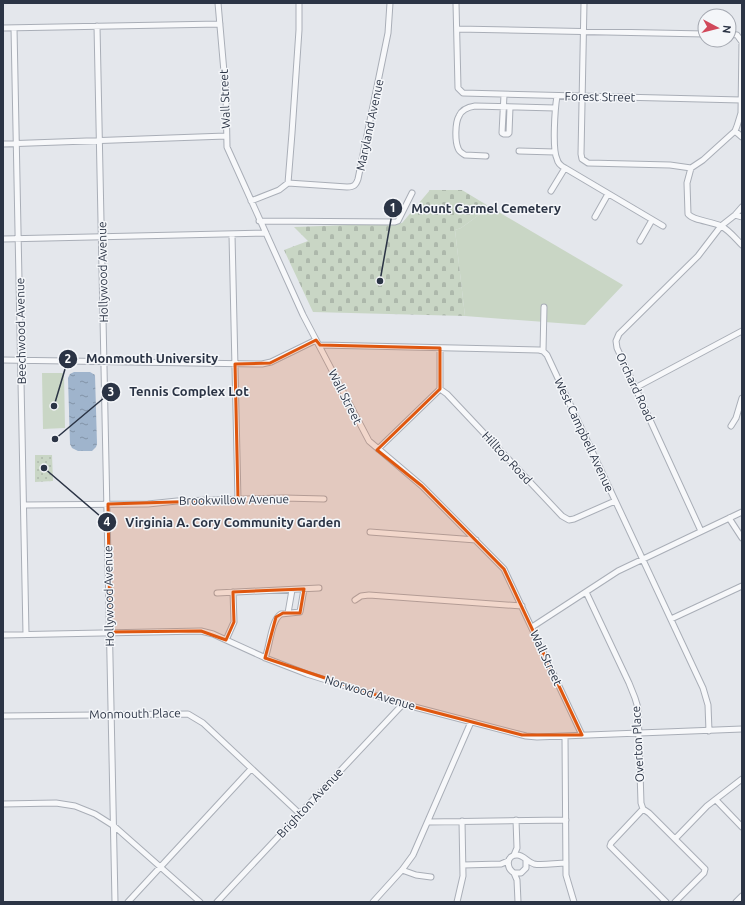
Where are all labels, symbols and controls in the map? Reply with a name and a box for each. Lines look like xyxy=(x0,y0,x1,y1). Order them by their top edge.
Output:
north arrow xyxy=(697,8,737,48)
text: N xyxy=(720,24,733,34)
street label: Wall Street xyxy=(217,69,232,129)
street label: Maryland Avenue xyxy=(353,78,386,172)
street label: Forest Street xyxy=(565,89,636,104)
callout: Mount Carmel Cemetery xyxy=(383,196,569,221)
text: 1 xyxy=(390,201,396,214)
text: Mount Carmel Cemetery xyxy=(411,201,561,215)
street label: Hollywood Avenue xyxy=(95,221,110,323)
street label: Beechwood Avenue xyxy=(13,277,28,385)
callout: Monmouth University xyxy=(58,346,226,371)
street label: Orchard Road xyxy=(614,350,657,423)
text: Monmouth University xyxy=(86,351,218,365)
text: 2 xyxy=(65,352,72,365)
street label: Wall Street xyxy=(326,367,365,427)
street label: West Campbell Avenue xyxy=(552,376,617,494)
callout: Tennis Complex Lot xyxy=(101,379,257,404)
text: Tennis Complex Lot xyxy=(129,384,249,398)
text: 3 xyxy=(108,385,114,398)
street label: Hilltop Road xyxy=(480,429,535,486)
street label: Brookwillow Avenue xyxy=(179,492,289,507)
callout: Virginia A. Cory Community Garden xyxy=(97,509,349,534)
text: 4 xyxy=(104,515,111,528)
text: Virginia A. Cory Community Garden xyxy=(125,515,341,529)
street label: Hollywood Avenue xyxy=(101,545,116,647)
street label: Wall Street xyxy=(528,628,565,688)
street label: Norwood Avenue xyxy=(323,673,417,712)
street label: Monmouth Place xyxy=(89,706,181,721)
street label: Overton Place xyxy=(629,706,646,782)
street label: Brighton Avenue xyxy=(274,765,345,840)

